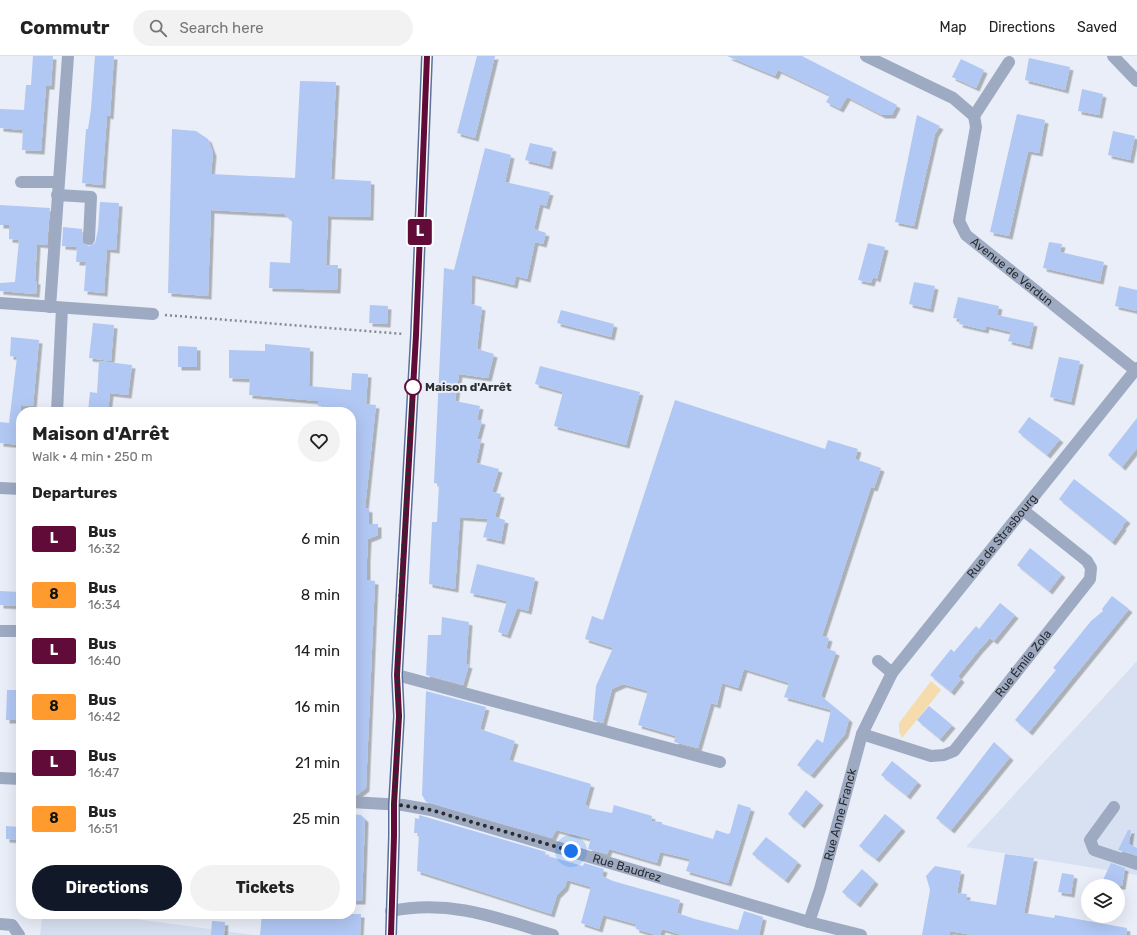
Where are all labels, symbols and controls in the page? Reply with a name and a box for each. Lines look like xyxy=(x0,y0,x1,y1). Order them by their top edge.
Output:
search box xyxy=(133,10,413,46)
text: Commutr xyxy=(20,16,109,39)
icon: search xyxy=(147,17,169,39)
text: Search here xyxy=(179,19,264,37)
text: Map xyxy=(940,19,967,36)
text: Directions xyxy=(989,19,1055,36)
text: Saved xyxy=(1077,19,1117,36)
line badge: L xyxy=(407,219,433,245)
text: L xyxy=(416,223,424,240)
street label: Avenue de Verdun xyxy=(968,234,1056,309)
marker: Maison d'Arrêt xyxy=(404,378,422,396)
place label: Maison d'Arrêt xyxy=(425,380,512,394)
button: heart xyxy=(298,420,340,462)
text: Maison d'Arrêt xyxy=(32,422,169,445)
text: Walk · 4 min · 250 m xyxy=(32,449,153,464)
text: Departures xyxy=(32,484,117,502)
street label: Rue de Strasbourg xyxy=(964,491,1040,581)
text: Bus xyxy=(88,523,116,541)
text: L xyxy=(50,530,58,547)
text: 6 min xyxy=(301,530,340,548)
text: 16:32 xyxy=(88,541,120,556)
text: Bus xyxy=(88,579,116,597)
text: 8 xyxy=(49,586,59,603)
text: 8 min xyxy=(301,586,340,604)
text: 16:34 xyxy=(88,597,121,612)
street label: Rue Émile Zola xyxy=(992,627,1054,700)
text: Bus xyxy=(88,635,116,653)
text: L xyxy=(50,642,58,659)
text: 14 min xyxy=(295,642,340,660)
text: 16:40 xyxy=(88,653,121,668)
text: Bus xyxy=(88,691,116,709)
text: 8 xyxy=(49,698,59,715)
text: 16 min xyxy=(295,698,340,716)
text: 16:42 xyxy=(88,709,120,724)
text: Bus xyxy=(88,747,116,765)
text: L xyxy=(50,754,58,771)
text: 21 min xyxy=(295,754,340,772)
text: 16:47 xyxy=(88,765,119,780)
street label: Rue Anne Franck xyxy=(821,766,860,862)
text: Bus xyxy=(88,803,116,821)
text: 8 xyxy=(49,810,59,827)
text: 25 min xyxy=(293,810,340,828)
text: 16:51 xyxy=(88,821,118,836)
your location xyxy=(561,841,581,861)
street label: Rue Baudrez xyxy=(591,851,663,885)
button: Directions xyxy=(32,865,182,911)
button: Tickets xyxy=(190,865,340,911)
map controls xyxy=(1081,879,1125,923)
button: layers xyxy=(1081,879,1125,923)

